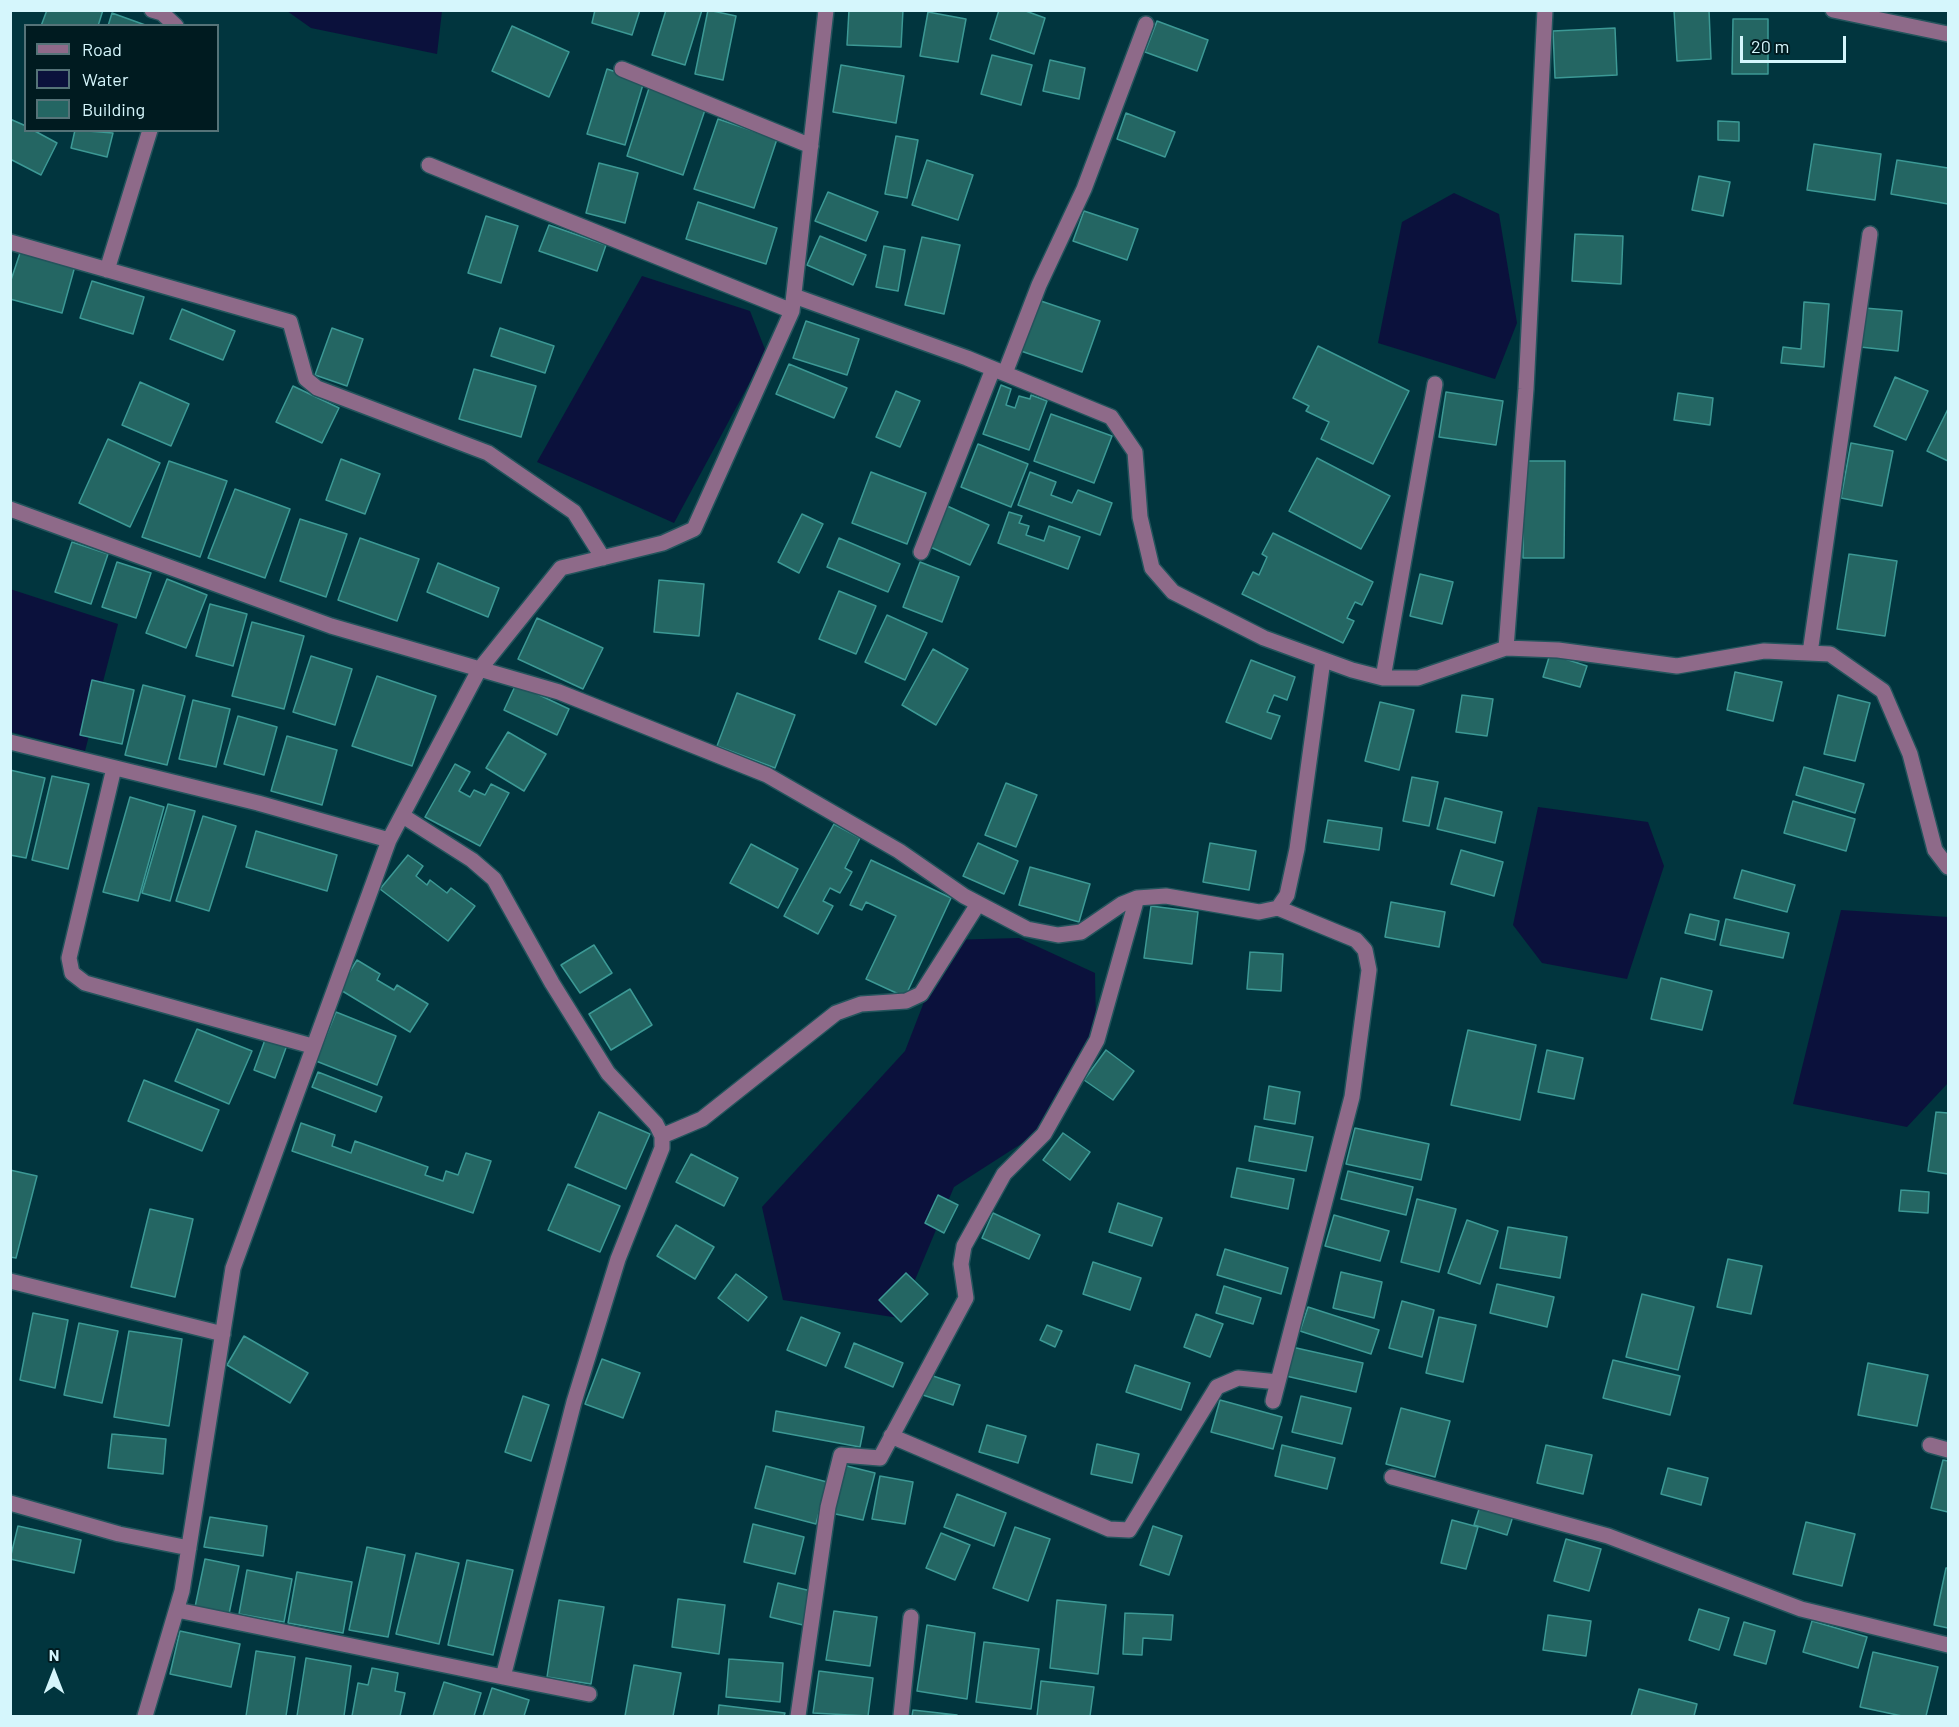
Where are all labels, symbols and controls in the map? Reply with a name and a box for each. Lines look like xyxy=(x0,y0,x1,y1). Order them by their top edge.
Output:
legend xyxy=(24,24,219,132)
scale bar xyxy=(1743,24,1850,62)
text: 20 m xyxy=(1751,35,1789,57)
text: Road xyxy=(82,38,122,60)
text: Water xyxy=(82,68,129,90)
text: Building xyxy=(82,98,145,120)
north arrow xyxy=(24,1643,84,1703)
text: N xyxy=(49,1645,59,1664)

